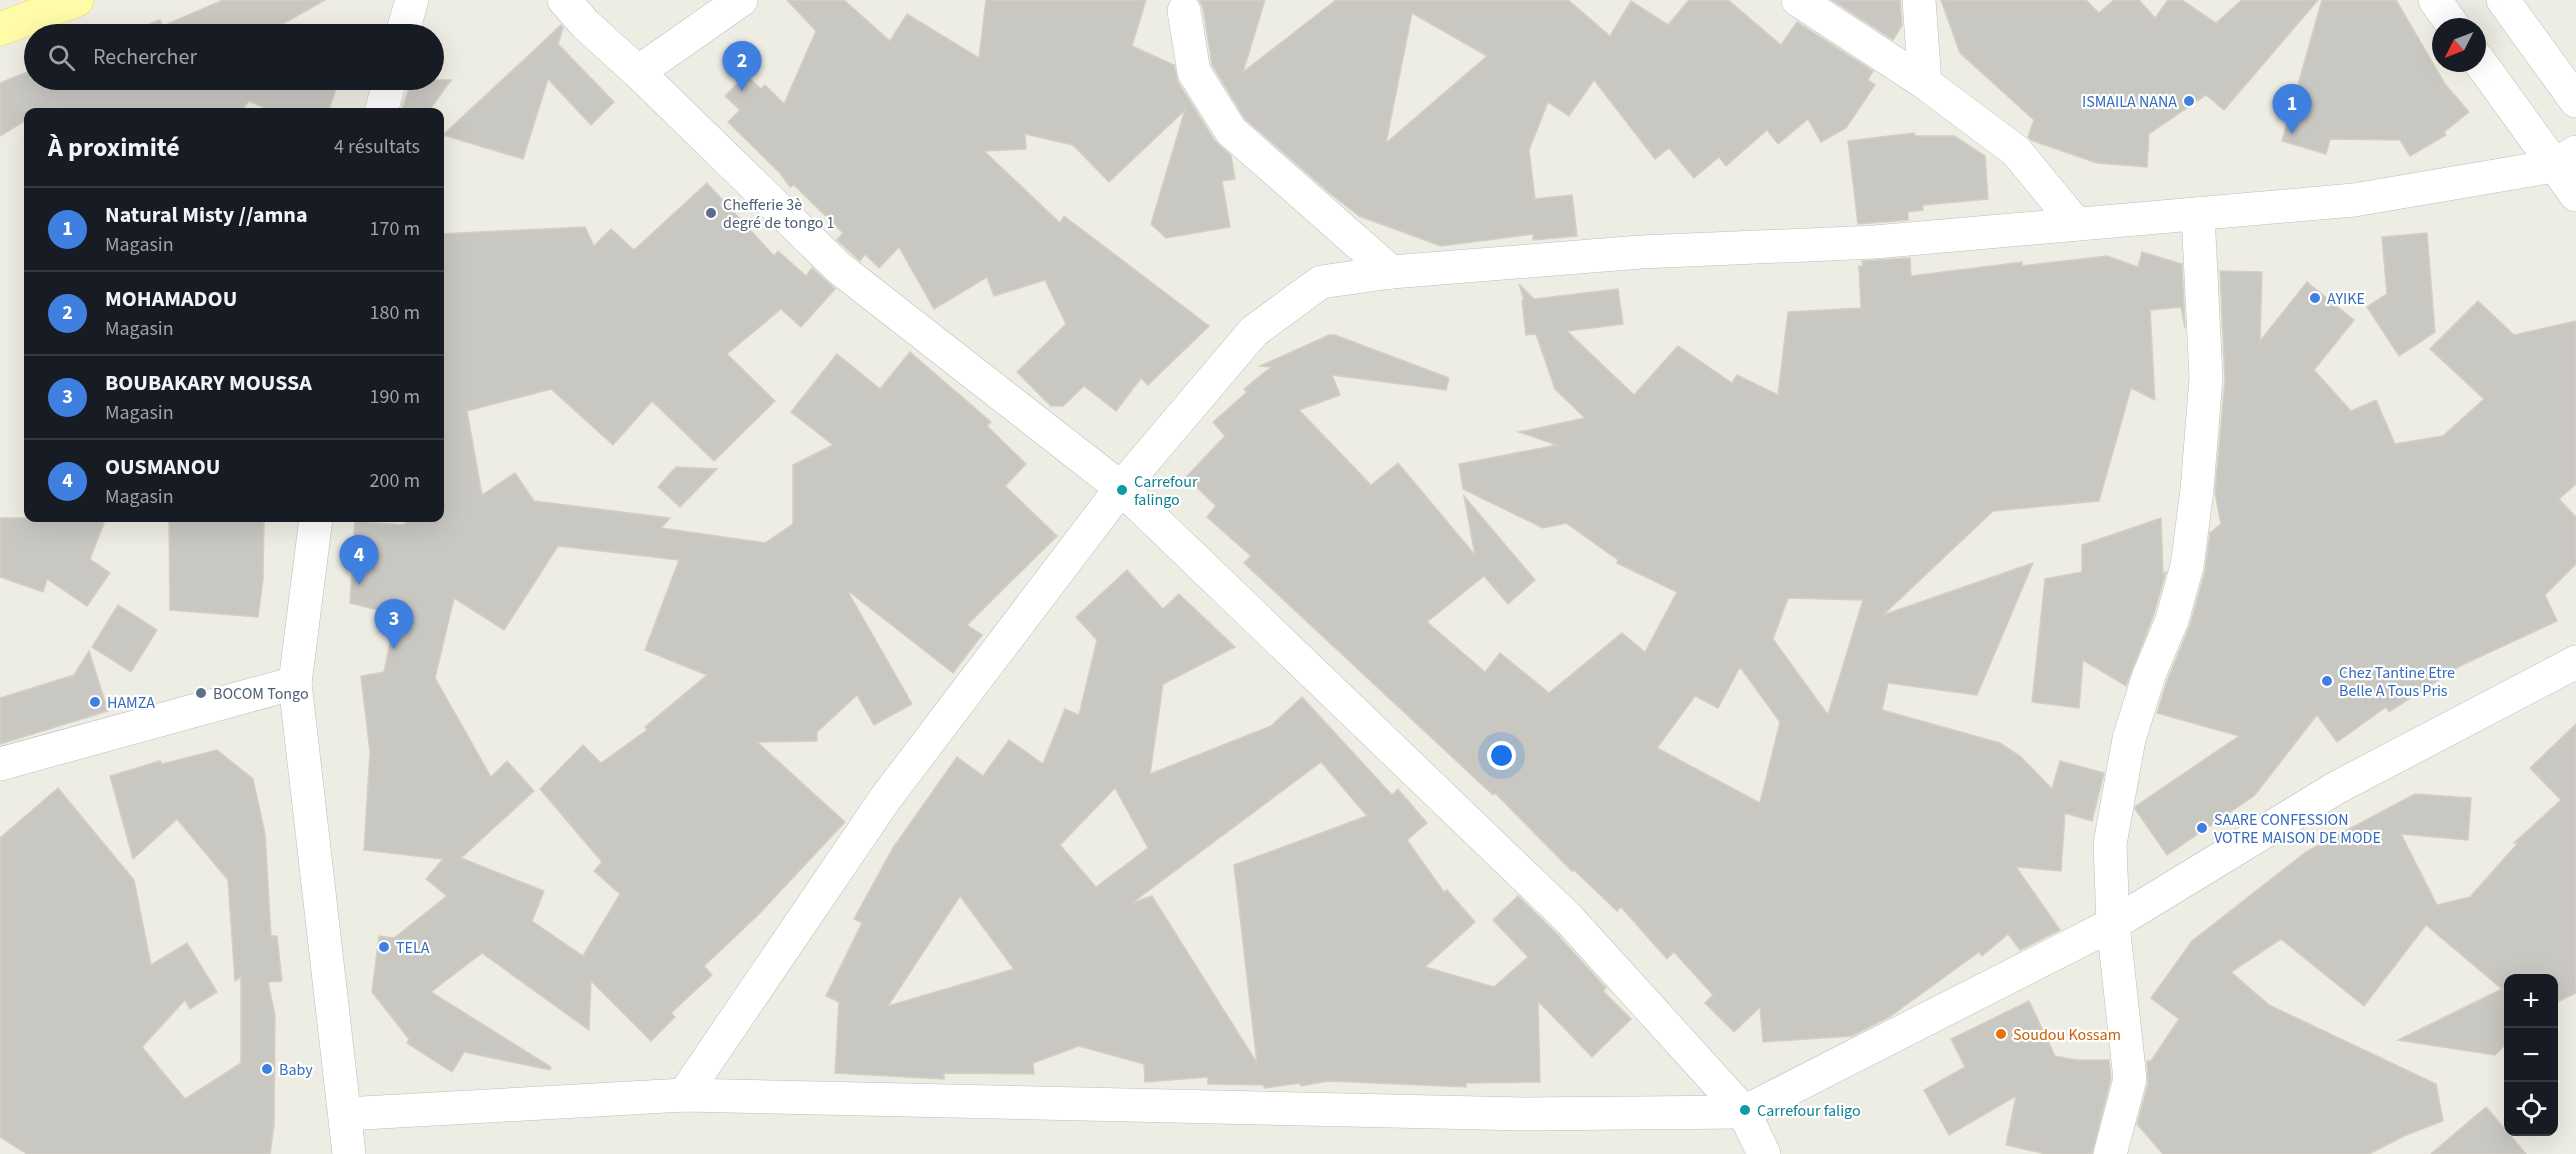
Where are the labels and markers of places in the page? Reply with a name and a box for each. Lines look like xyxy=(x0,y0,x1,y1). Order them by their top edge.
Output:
pin: 2 xyxy=(722,42,762,91)
pin: 1 xyxy=(2272,84,2312,134)
place label: ISMAILA NANA xyxy=(2082,91,2177,113)
marker: ISMAILA NANA xyxy=(2182,94,2196,108)
place label: Chefferie 3è degré de tongo 1 xyxy=(723,194,835,234)
marker: Chefferie 3è degré de tongo 1 xyxy=(704,206,718,220)
place label: AYIKE xyxy=(2327,288,2365,310)
marker: AYIKE xyxy=(2308,291,2322,305)
place label: Carrefour falingo xyxy=(1134,471,1198,511)
marker: Carrefour falingo xyxy=(1115,483,1129,497)
pin: 4 xyxy=(340,536,378,585)
pin: 3 xyxy=(374,600,414,649)
place label: Chez Tantine Etre Belle A Tous Pris xyxy=(2339,662,2455,702)
marker: Chez Tantine Etre Belle A Tous Pris xyxy=(2320,674,2334,688)
place label: BOCOM Tongo xyxy=(213,683,309,705)
marker: BOCOM Tongo xyxy=(194,686,208,700)
place label: HAMZA xyxy=(107,692,155,714)
marker: HAMZA xyxy=(88,695,102,709)
place label: SAARE CONFESSION VOTRE MAISON DE MODE xyxy=(2214,809,2381,849)
marker: SAARE CONFESSION VOTRE MAISON DE MODE xyxy=(2195,821,2209,835)
place label: TELA xyxy=(396,937,430,959)
marker: TELA xyxy=(377,940,391,954)
place label: Soudou Kossam xyxy=(2013,1024,2121,1046)
marker: Soudou Kossam xyxy=(1994,1027,2008,1041)
place label: Baby xyxy=(279,1059,313,1081)
marker: Baby xyxy=(260,1062,274,1076)
place label: Carrefour faligo xyxy=(1757,1100,1861,1122)
marker: Carrefour faligo xyxy=(1738,1103,1752,1117)

